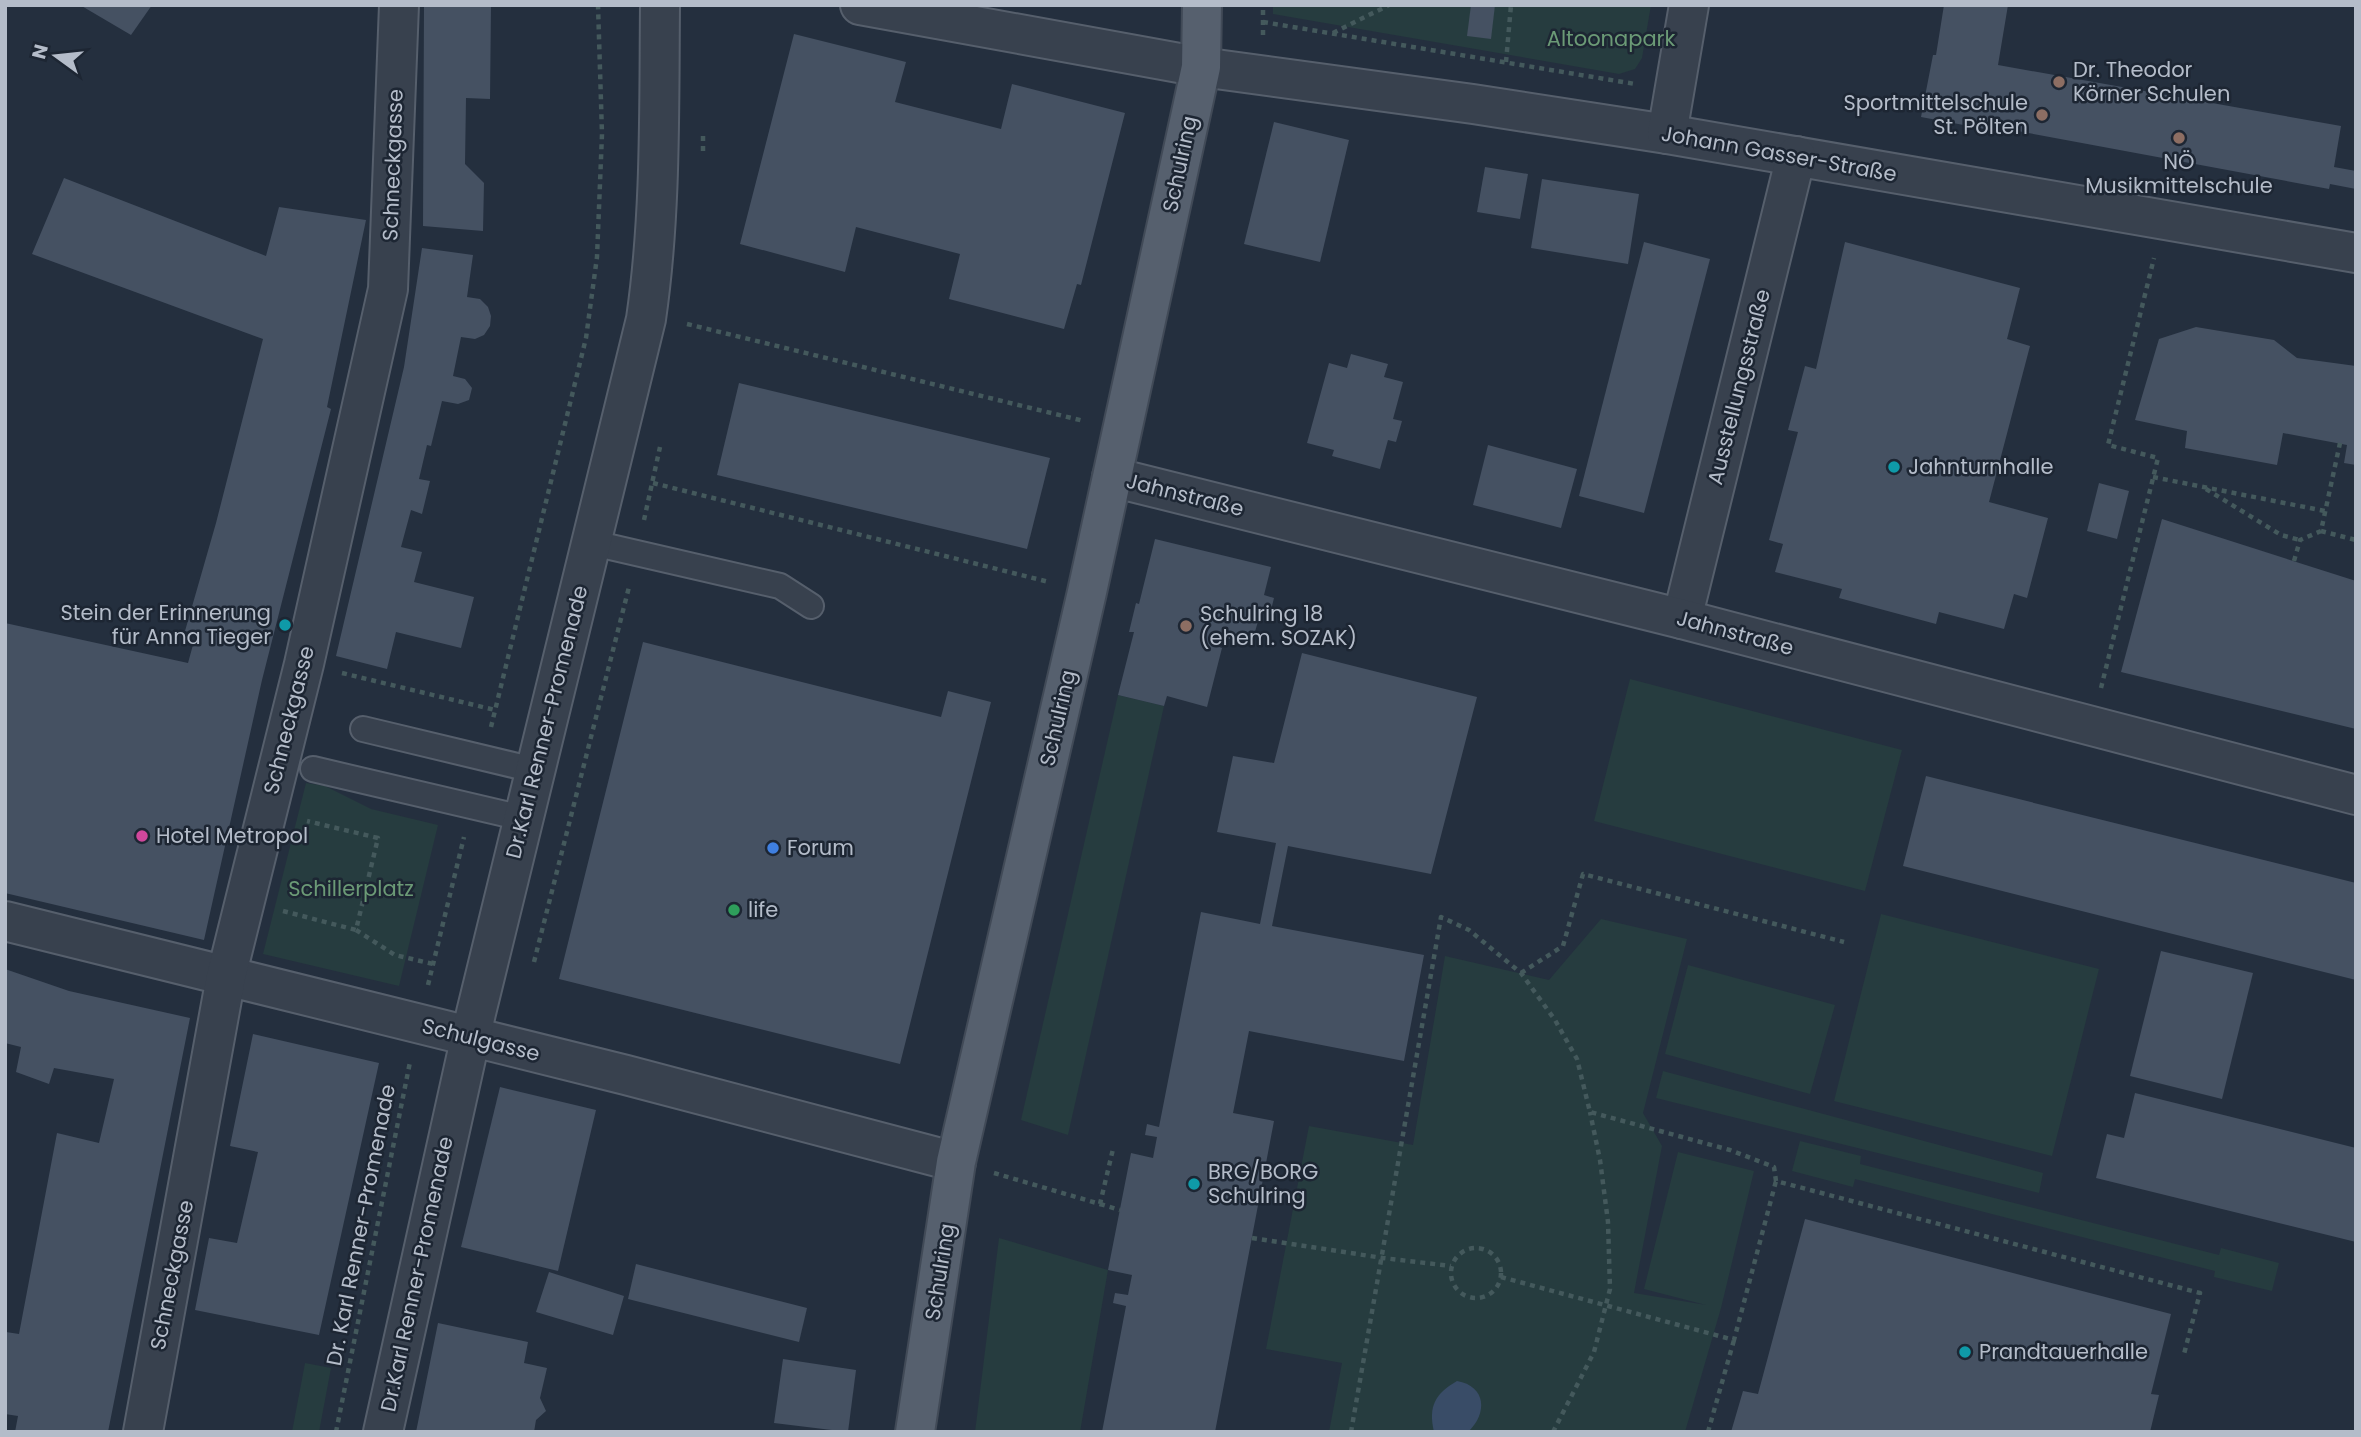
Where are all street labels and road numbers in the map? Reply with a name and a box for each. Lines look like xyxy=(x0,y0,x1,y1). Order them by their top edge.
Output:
street label: Schneckgasse xyxy=(375,89,410,241)
street label: Schulring xyxy=(1155,113,1204,215)
street label: Johann Gasser-Straße xyxy=(1659,118,1899,189)
street label: Ausstellungsstraße xyxy=(1700,286,1777,488)
street label: Jahnstraße xyxy=(1123,466,1247,523)
street label: Dr.Karl Renner-Promenade xyxy=(499,582,595,861)
street label: Jahnstraße xyxy=(1673,603,1797,662)
street label: Schneckgasse xyxy=(256,643,321,797)
street label: Schulring xyxy=(1032,667,1083,769)
street label: Schulgasse xyxy=(419,1011,543,1068)
street label: Dr. Karl Renner-Promenade xyxy=(319,1082,402,1368)
street label: Dr.Karl Renner-Promenade xyxy=(373,1134,460,1414)
street label: Schneckgasse xyxy=(143,1198,200,1352)
street label: Schulring xyxy=(918,1221,961,1322)

